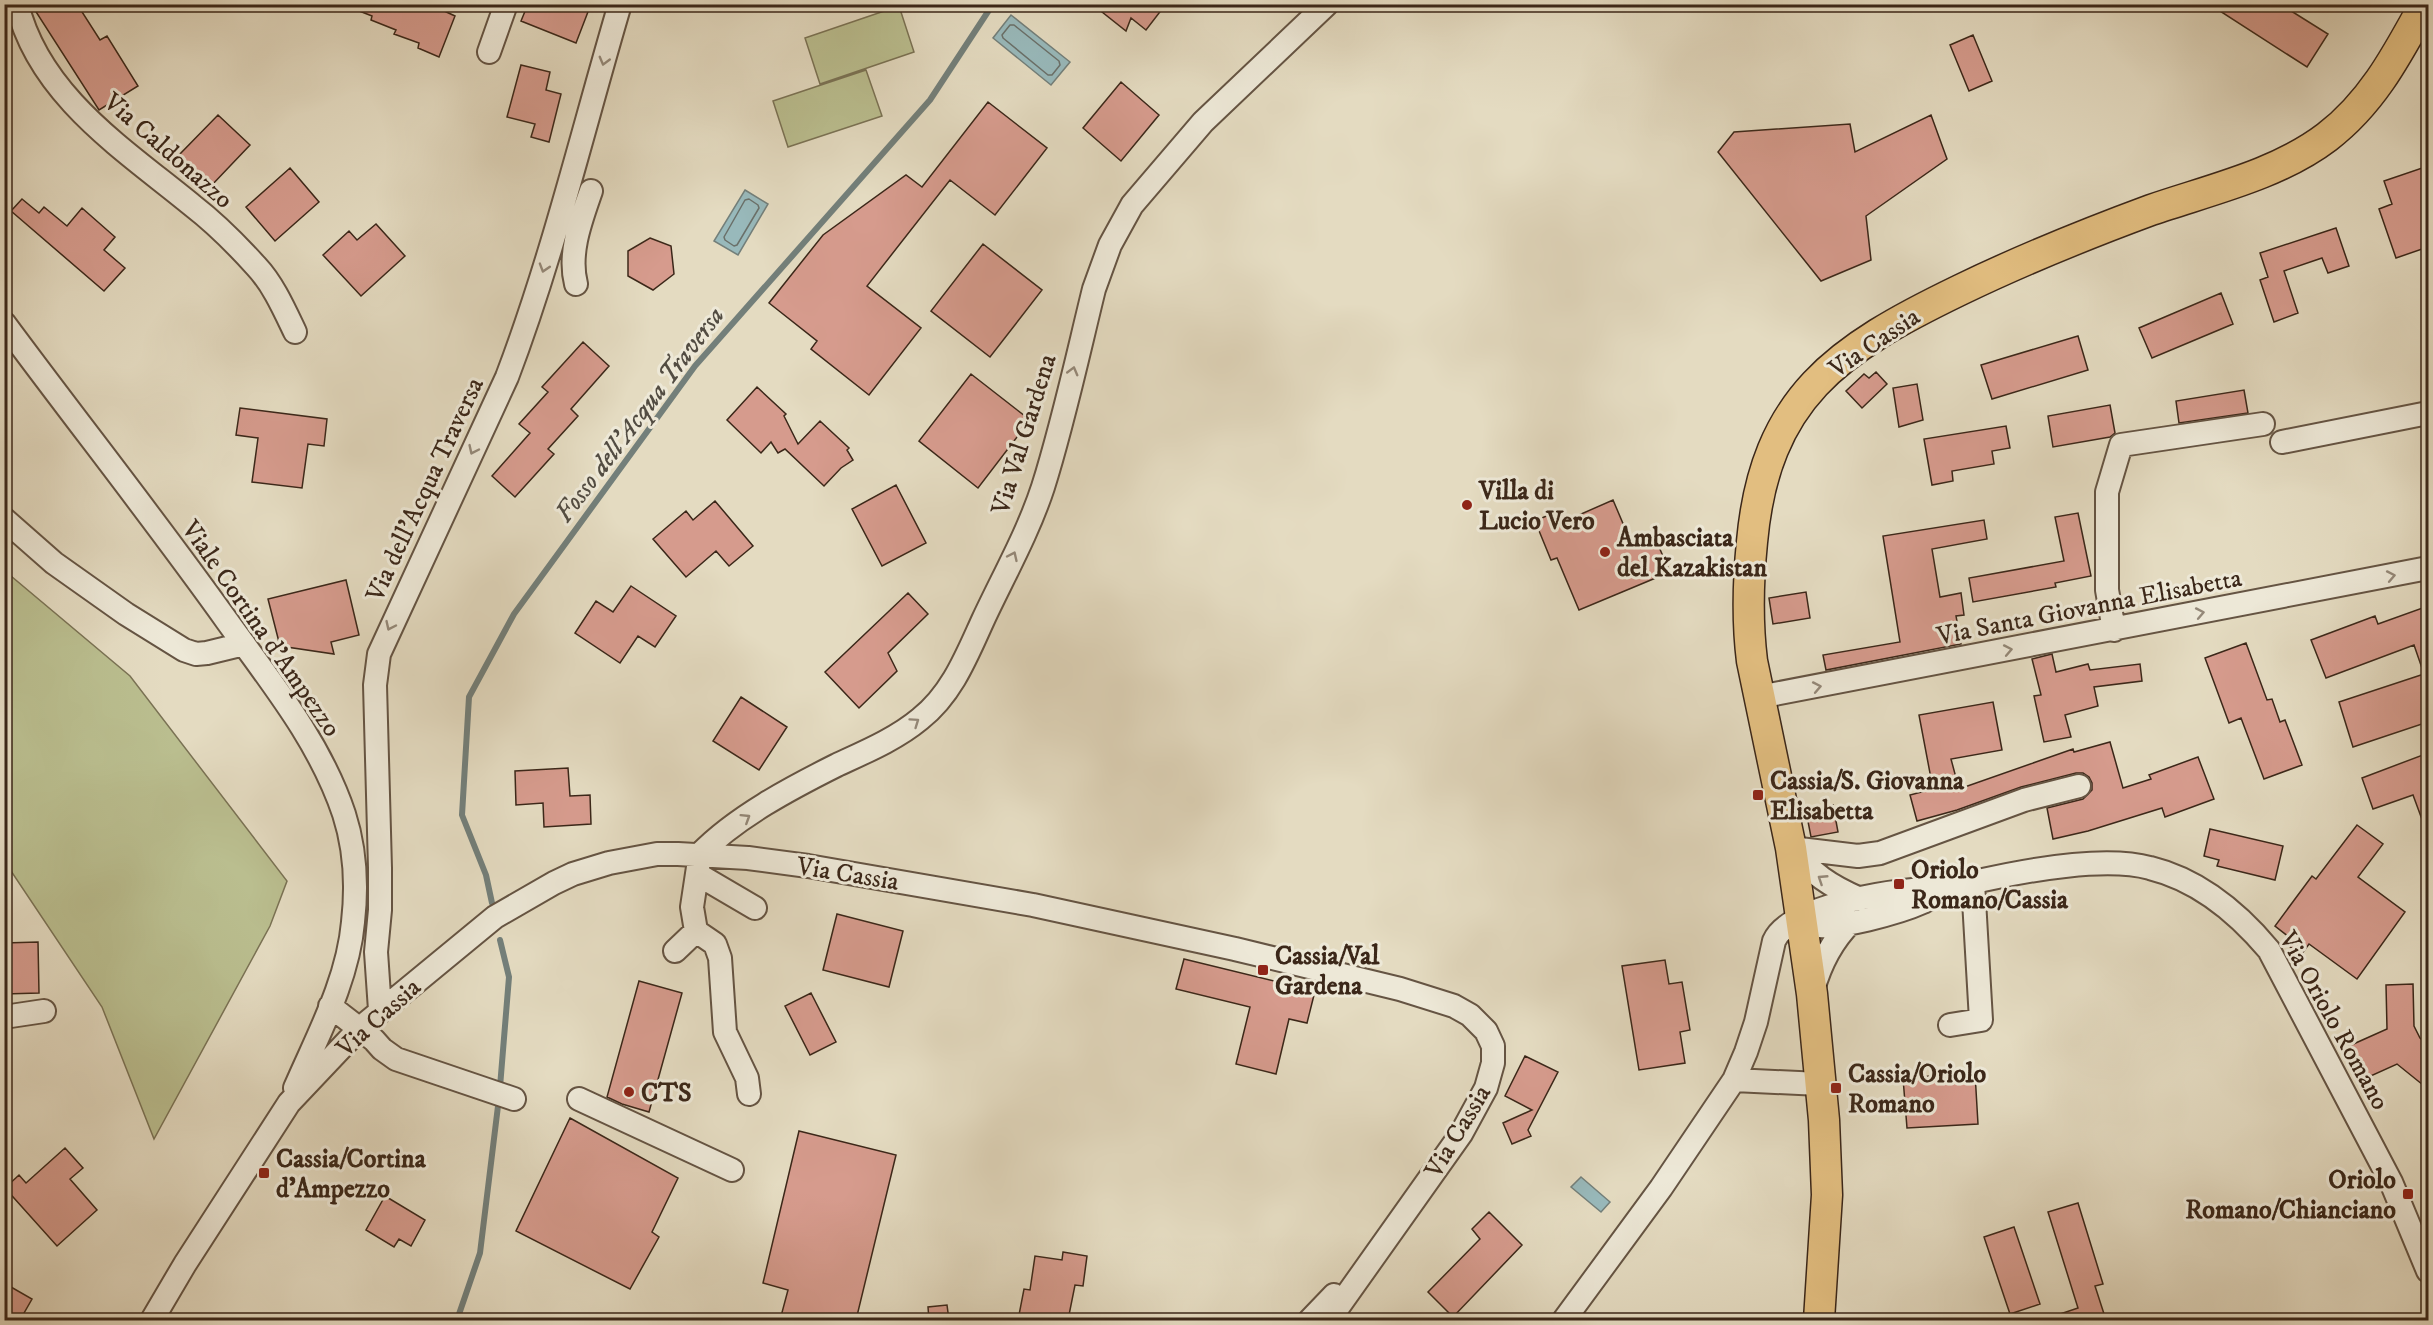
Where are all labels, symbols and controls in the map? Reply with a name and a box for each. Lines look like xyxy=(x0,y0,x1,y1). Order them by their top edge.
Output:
one-way arrow xyxy=(599,55,611,66)
street label: Via Caldonazzo xyxy=(96,85,240,216)
one-way arrow xyxy=(539,262,551,273)
water label: Fosso dell'Acqua Traversa xyxy=(547,300,732,529)
street label: Via Cassia xyxy=(1822,301,1927,386)
street label: Via Val Gardena xyxy=(984,350,1064,520)
one-way arrow xyxy=(1066,366,1078,377)
street label: Via dell'Acqua Traversa xyxy=(358,372,492,608)
one-way arrow xyxy=(469,443,481,454)
place label: Villa di Lucio Vero xyxy=(1478,475,1595,538)
marker: Villa di Lucio Vero xyxy=(1460,498,1474,512)
street label: Viale Cortina d'Ampezzo xyxy=(173,513,348,743)
place label: Ambasciata del Kazakistan xyxy=(1616,522,1767,585)
marker: Ambasciata del Kazakistan xyxy=(1598,545,1612,559)
one-way arrow xyxy=(1006,552,1018,563)
street label: Via Santa Giovanna Elisabetta xyxy=(1933,562,2244,653)
one-way arrow xyxy=(2386,570,2396,583)
one-way arrow xyxy=(2195,607,2205,620)
one-way arrow xyxy=(386,620,398,631)
one-way arrow xyxy=(2003,644,2013,657)
one-way arrow xyxy=(1811,681,1821,694)
one-way arrow xyxy=(909,718,920,729)
place label: Cassia/S. Giovanna Elisabetta xyxy=(1770,765,1965,828)
marker: Cassia/S. Giovanna Elisabetta xyxy=(1751,788,1765,802)
one-way arrow xyxy=(740,813,750,825)
street label: Via Cassia xyxy=(793,850,901,899)
place label: Oriolo Romano/Cassia xyxy=(1911,854,2069,917)
one-way arrow xyxy=(1817,875,1828,886)
marker: Oriolo Romano/Cassia xyxy=(1892,877,1906,891)
street label: Via Oriolo Romano xyxy=(2270,925,2396,1116)
place label: Cassia/Val Gardena xyxy=(1275,940,1380,1003)
marker: Cassia/Val Gardena xyxy=(1256,963,1270,977)
street label: Via Cassia xyxy=(329,971,428,1066)
place label: Cassia/Oriolo Romano xyxy=(1848,1058,1987,1121)
place label: CTS xyxy=(641,1077,692,1110)
street label: Via Cassia xyxy=(1417,1079,1499,1185)
marker: Cassia/Oriolo Romano xyxy=(1829,1081,1843,1095)
marker: CTS xyxy=(622,1085,636,1099)
place label: Cassia/Cortina d'Ampezzo xyxy=(276,1143,427,1206)
place label: Oriolo Romano/Chianciano xyxy=(2185,1164,2396,1227)
marker: Cassia/Cortina d'Ampezzo xyxy=(257,1166,271,1180)
marker: Oriolo Romano/Chianciano xyxy=(2401,1187,2415,1201)

